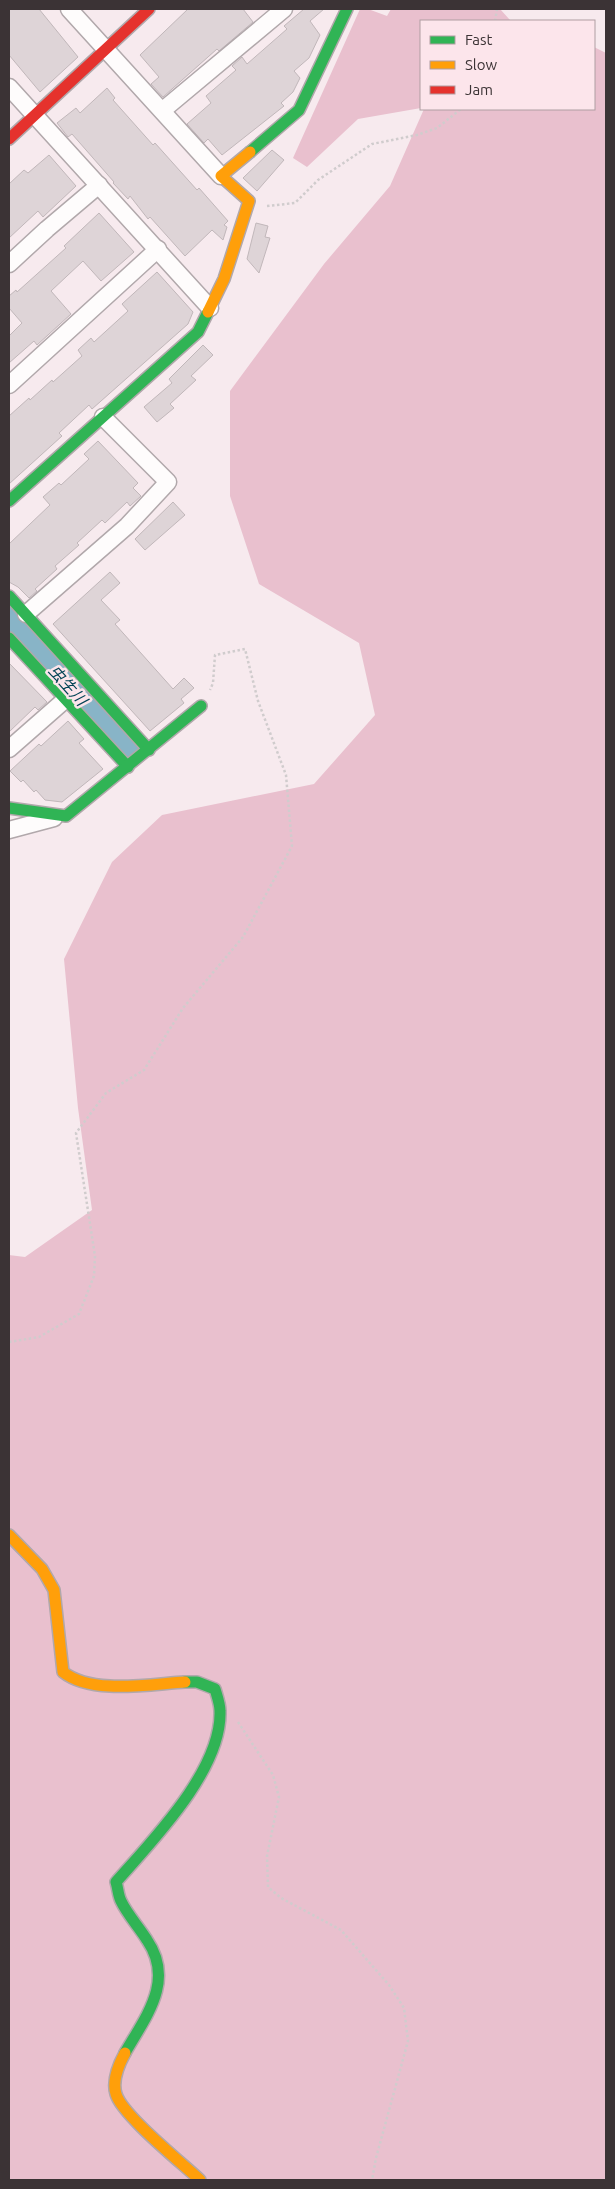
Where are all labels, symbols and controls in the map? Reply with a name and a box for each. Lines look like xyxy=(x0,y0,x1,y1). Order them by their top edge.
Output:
legend xyxy=(420,20,595,110)
text: Fast xyxy=(465,31,493,48)
text: Slow xyxy=(465,56,498,73)
text: Jam xyxy=(465,81,493,98)
water label: 虫生川 xyxy=(45,661,92,710)

